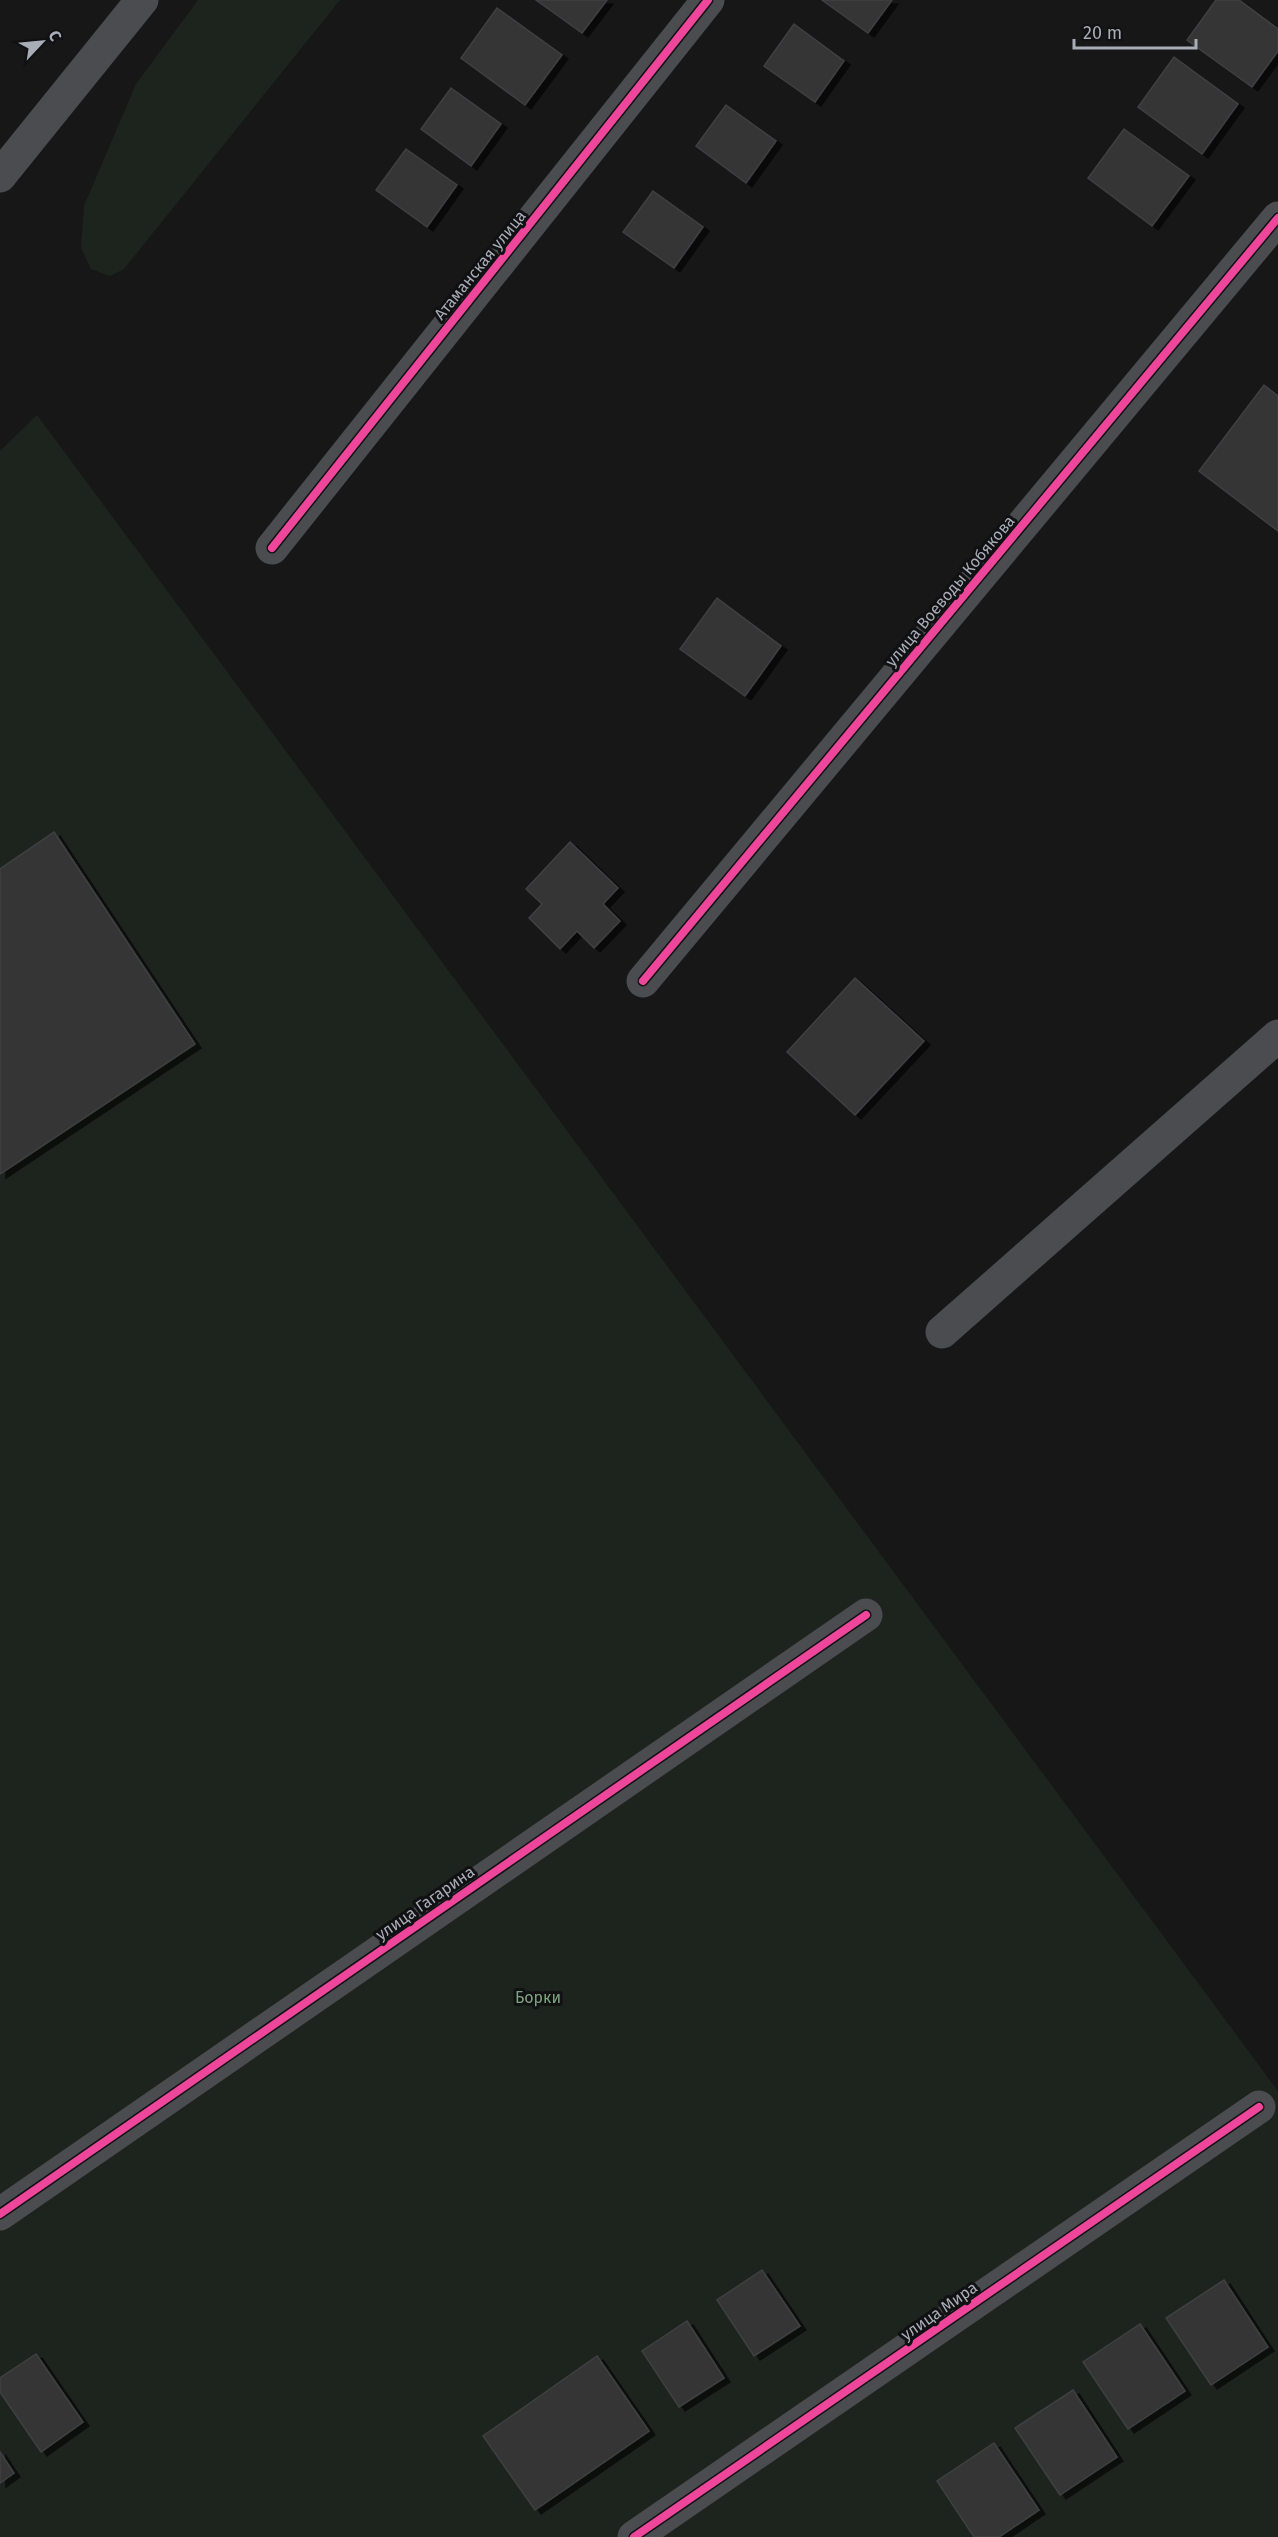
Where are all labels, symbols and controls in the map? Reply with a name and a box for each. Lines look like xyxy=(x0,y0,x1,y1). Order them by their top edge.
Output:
north arrow xyxy=(12,12,72,72)
scale bar xyxy=(1074,12,1196,50)
text: 20 m xyxy=(1083,22,1122,44)
text: С xyxy=(44,27,66,45)
street label: Атаманская улица xyxy=(430,206,530,324)
street label: улица Воеводы Кобякова xyxy=(881,512,1019,670)
street label: улица Гагарина xyxy=(372,1862,478,1944)
park label: Борки xyxy=(515,1988,561,2007)
street label: улица Мира xyxy=(897,2278,981,2344)

